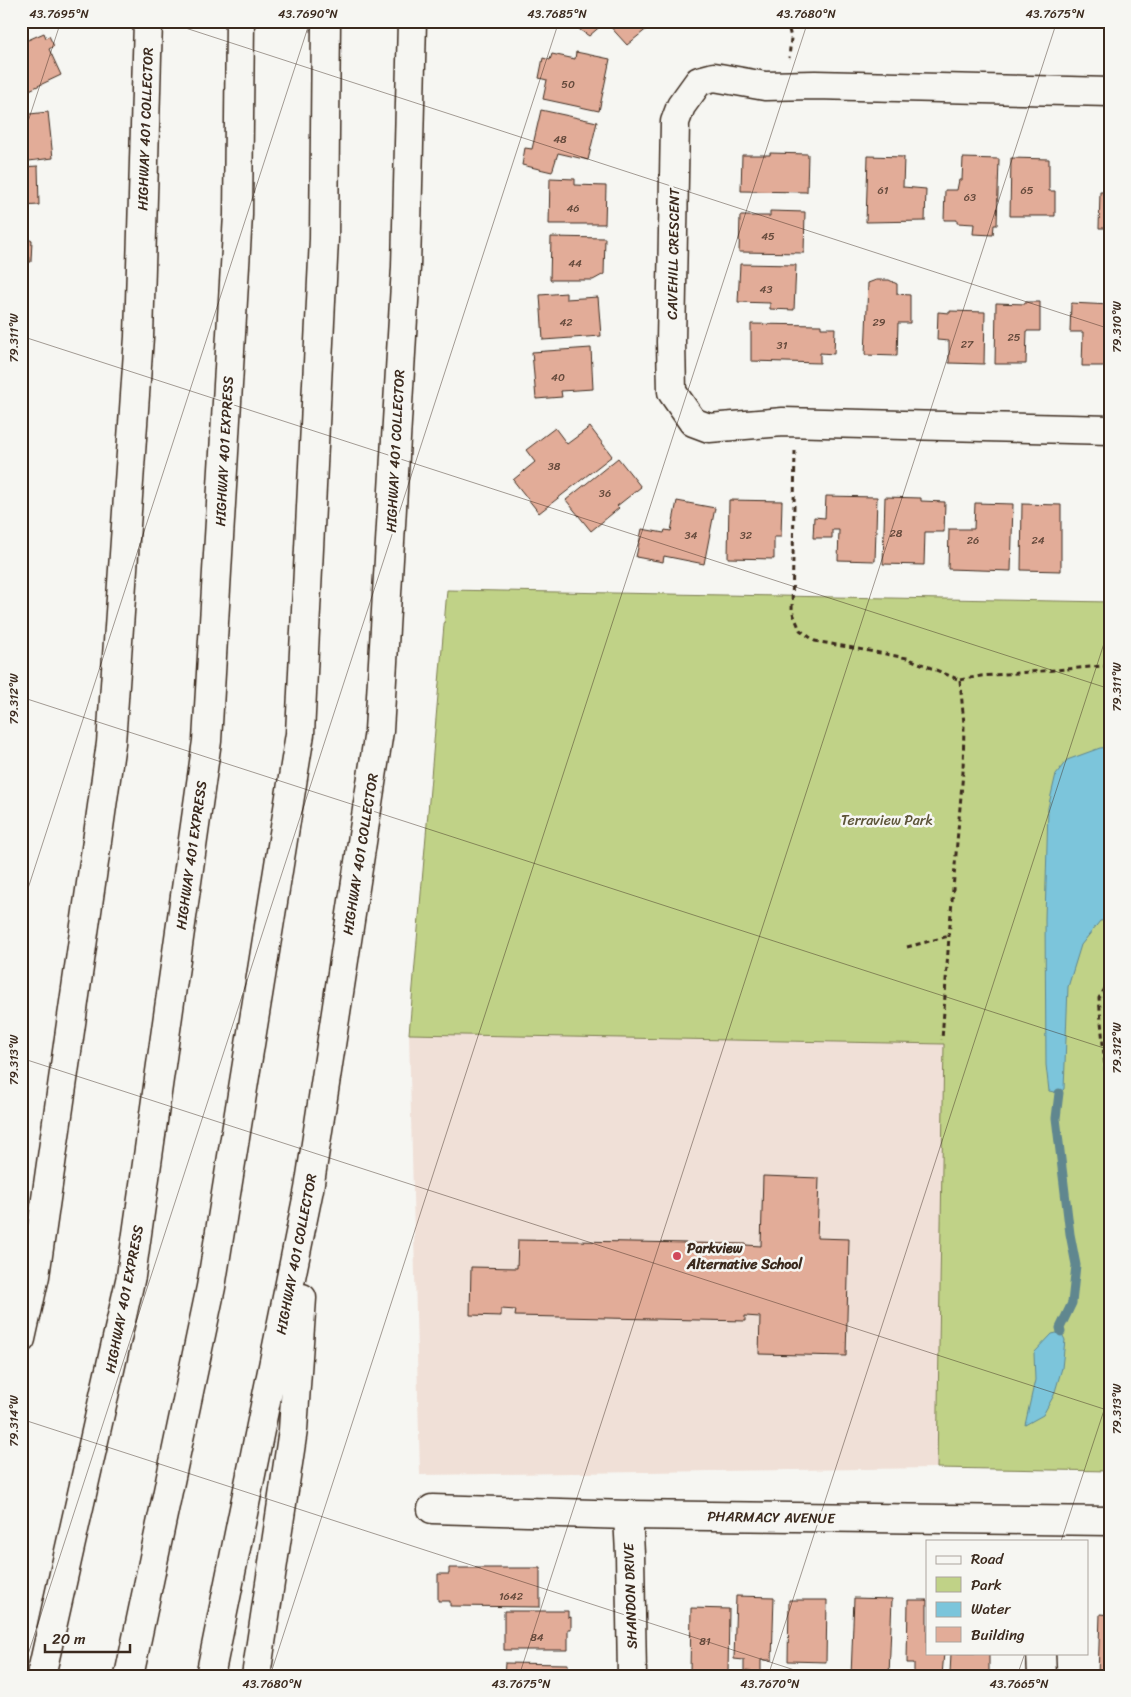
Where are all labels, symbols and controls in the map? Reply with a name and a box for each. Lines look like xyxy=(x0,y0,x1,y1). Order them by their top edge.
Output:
text: 43.7695°N xyxy=(29,3,89,25)
text: 43.7690°N xyxy=(278,3,339,25)
text: 43.7685°N xyxy=(527,3,587,25)
text: 43.7680°N xyxy=(776,3,837,25)
text: 43.7675°N xyxy=(1025,3,1085,25)
street label: HIGHWAY 401 COLLECTOR xyxy=(130,46,161,211)
house number: 50 xyxy=(561,75,575,94)
house number: 48 xyxy=(553,130,567,149)
house number: 61 xyxy=(878,181,889,200)
house number: 65 xyxy=(1021,181,1034,200)
street label: CAVEHILL CRESCENT xyxy=(660,186,687,320)
house number: 63 xyxy=(964,188,976,207)
house number: 46 xyxy=(566,199,580,218)
house number: 45 xyxy=(761,227,775,246)
house number: 44 xyxy=(568,254,582,273)
house number: 43 xyxy=(760,280,772,299)
text: 79.310°W xyxy=(1106,300,1128,353)
text: 79.311°W xyxy=(3,313,25,363)
house number: 42 xyxy=(559,313,573,332)
house number: 29 xyxy=(872,313,886,332)
house number: 25 xyxy=(1007,328,1021,347)
house number: 27 xyxy=(961,335,974,354)
house number: 31 xyxy=(777,336,788,355)
street label: HIGHWAY 401 COLLECTOR xyxy=(379,368,412,533)
house number: 40 xyxy=(551,368,565,387)
street label: HIGHWAY 401 EXPRESS xyxy=(208,375,241,527)
house number: 38 xyxy=(548,457,561,476)
house number: 36 xyxy=(599,484,611,503)
house number: 28 xyxy=(890,524,903,543)
house number: 34 xyxy=(685,526,698,545)
house number: 32 xyxy=(740,526,753,545)
house number: 26 xyxy=(967,531,979,550)
house number: 24 xyxy=(1031,531,1045,550)
text: 79.311°W xyxy=(1106,662,1128,712)
text: 79.312°W xyxy=(3,673,25,724)
street label: HIGHWAY 401 COLLECTOR xyxy=(335,771,386,937)
street label: HIGHWAY 401 EXPRESS xyxy=(169,779,214,931)
park label: Terraview Park xyxy=(841,808,933,833)
text: 79.312°W xyxy=(1106,1022,1128,1073)
text: 79.313°W xyxy=(3,1034,25,1085)
street label: HIGHWAY 401 COLLECTOR xyxy=(269,1171,324,1337)
street label: HIGHWAY 401 EXPRESS xyxy=(98,1223,151,1375)
place label: Parkview Alternative School xyxy=(686,1236,803,1277)
marker: Parkview Alternative School xyxy=(671,1250,683,1262)
text: 79.313°W xyxy=(1106,1383,1128,1434)
text: 79.314°W xyxy=(3,1395,25,1447)
street label: PHARMACY AVENUE xyxy=(707,1504,836,1531)
legend xyxy=(926,1540,1088,1654)
street label: SHANDON DRIVE xyxy=(616,1541,645,1649)
text: Road xyxy=(971,1546,1004,1572)
text: Park xyxy=(971,1572,1002,1598)
house number: 1642 xyxy=(499,1587,524,1606)
text: Water xyxy=(971,1596,1011,1622)
scale bar xyxy=(45,1622,130,1654)
text: Building xyxy=(971,1622,1025,1648)
text: 20 m xyxy=(52,1626,86,1652)
house number: 84 xyxy=(530,1628,544,1647)
house number: 81 xyxy=(699,1632,711,1651)
text: 43.7680°N xyxy=(242,1673,303,1695)
text: 43.7675°N xyxy=(491,1673,551,1695)
text: 43.7670°N xyxy=(740,1673,800,1695)
text: 43.7665°N xyxy=(990,1673,1049,1695)

